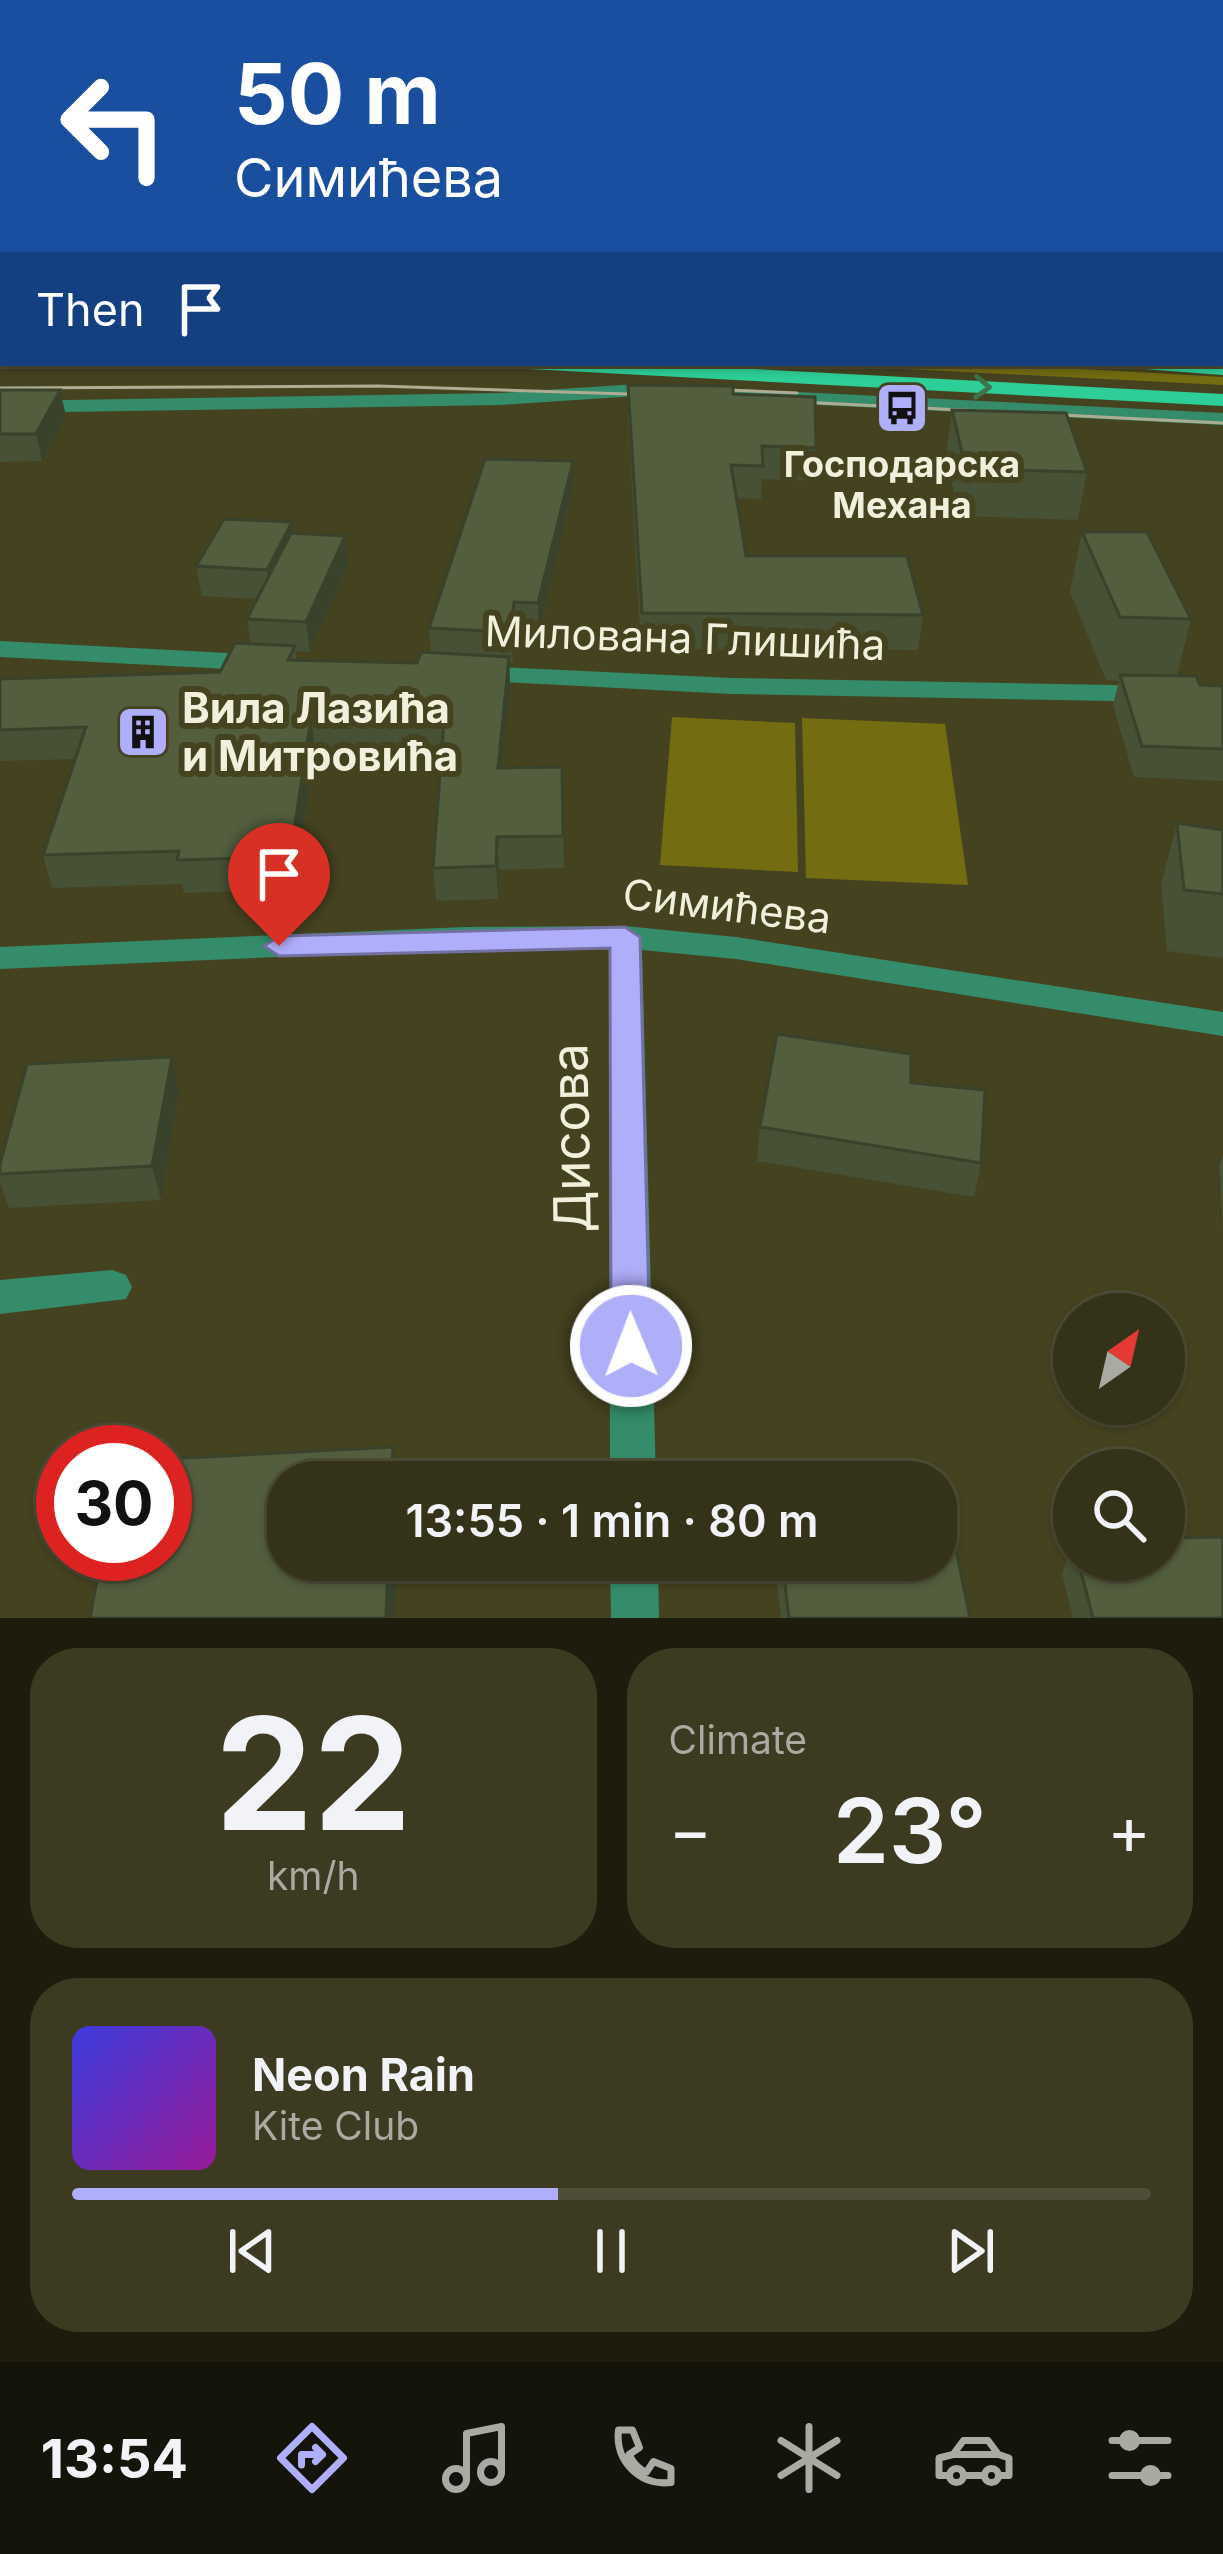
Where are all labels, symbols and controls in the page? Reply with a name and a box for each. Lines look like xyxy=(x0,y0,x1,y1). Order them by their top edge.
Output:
text: 50 m xyxy=(234,43,441,144)
icon: left xyxy=(36,48,192,204)
text: Симићева xyxy=(234,145,503,210)
icon: arrive xyxy=(168,276,234,342)
text: Then xyxy=(36,282,144,337)
one-way arrow xyxy=(973,374,992,400)
bus stop icon: Господарска Механа xyxy=(874,380,930,436)
place label: Господарска Механа xyxy=(784,442,1020,527)
street label: Милована Глишића xyxy=(484,605,886,670)
place label: Вила Лазића и Митровића xyxy=(182,682,458,781)
building icon: Вила Лазића и Митровића xyxy=(115,704,171,760)
pin xyxy=(228,823,330,946)
icon: arrive xyxy=(246,841,312,907)
street label: Симићева xyxy=(620,867,834,944)
street label: Дисова xyxy=(538,1043,603,1233)
position arrow xyxy=(568,1283,694,1409)
north arrow xyxy=(1053,1293,1185,1425)
map controls xyxy=(1053,1293,1185,1581)
speed limit sign: 30 xyxy=(36,1425,192,1581)
button: search xyxy=(1053,1449,1185,1581)
text: 13:55 · 1 min · 80 m xyxy=(405,1493,819,1548)
text: 22 xyxy=(215,1679,412,1868)
text: Climate xyxy=(669,1716,807,1763)
text: 23° xyxy=(833,1776,987,1885)
text: − xyxy=(669,1790,712,1870)
text: + xyxy=(1107,1790,1151,1870)
text: km/h xyxy=(267,1852,360,1899)
text: Neon Rain xyxy=(252,2047,475,2102)
text: Kite Club xyxy=(252,2102,419,2149)
icon: previous xyxy=(219,2218,285,2284)
icon: pause xyxy=(578,2218,644,2284)
icon: next xyxy=(938,2218,1004,2284)
icon: directions xyxy=(270,2416,354,2500)
icon: music xyxy=(435,2416,519,2500)
icon: phone xyxy=(601,2416,685,2500)
icon: climate xyxy=(767,2416,851,2500)
icon: car xyxy=(932,2416,1016,2500)
icon: filters xyxy=(1098,2416,1182,2500)
text: 13:54 xyxy=(41,2426,188,2491)

